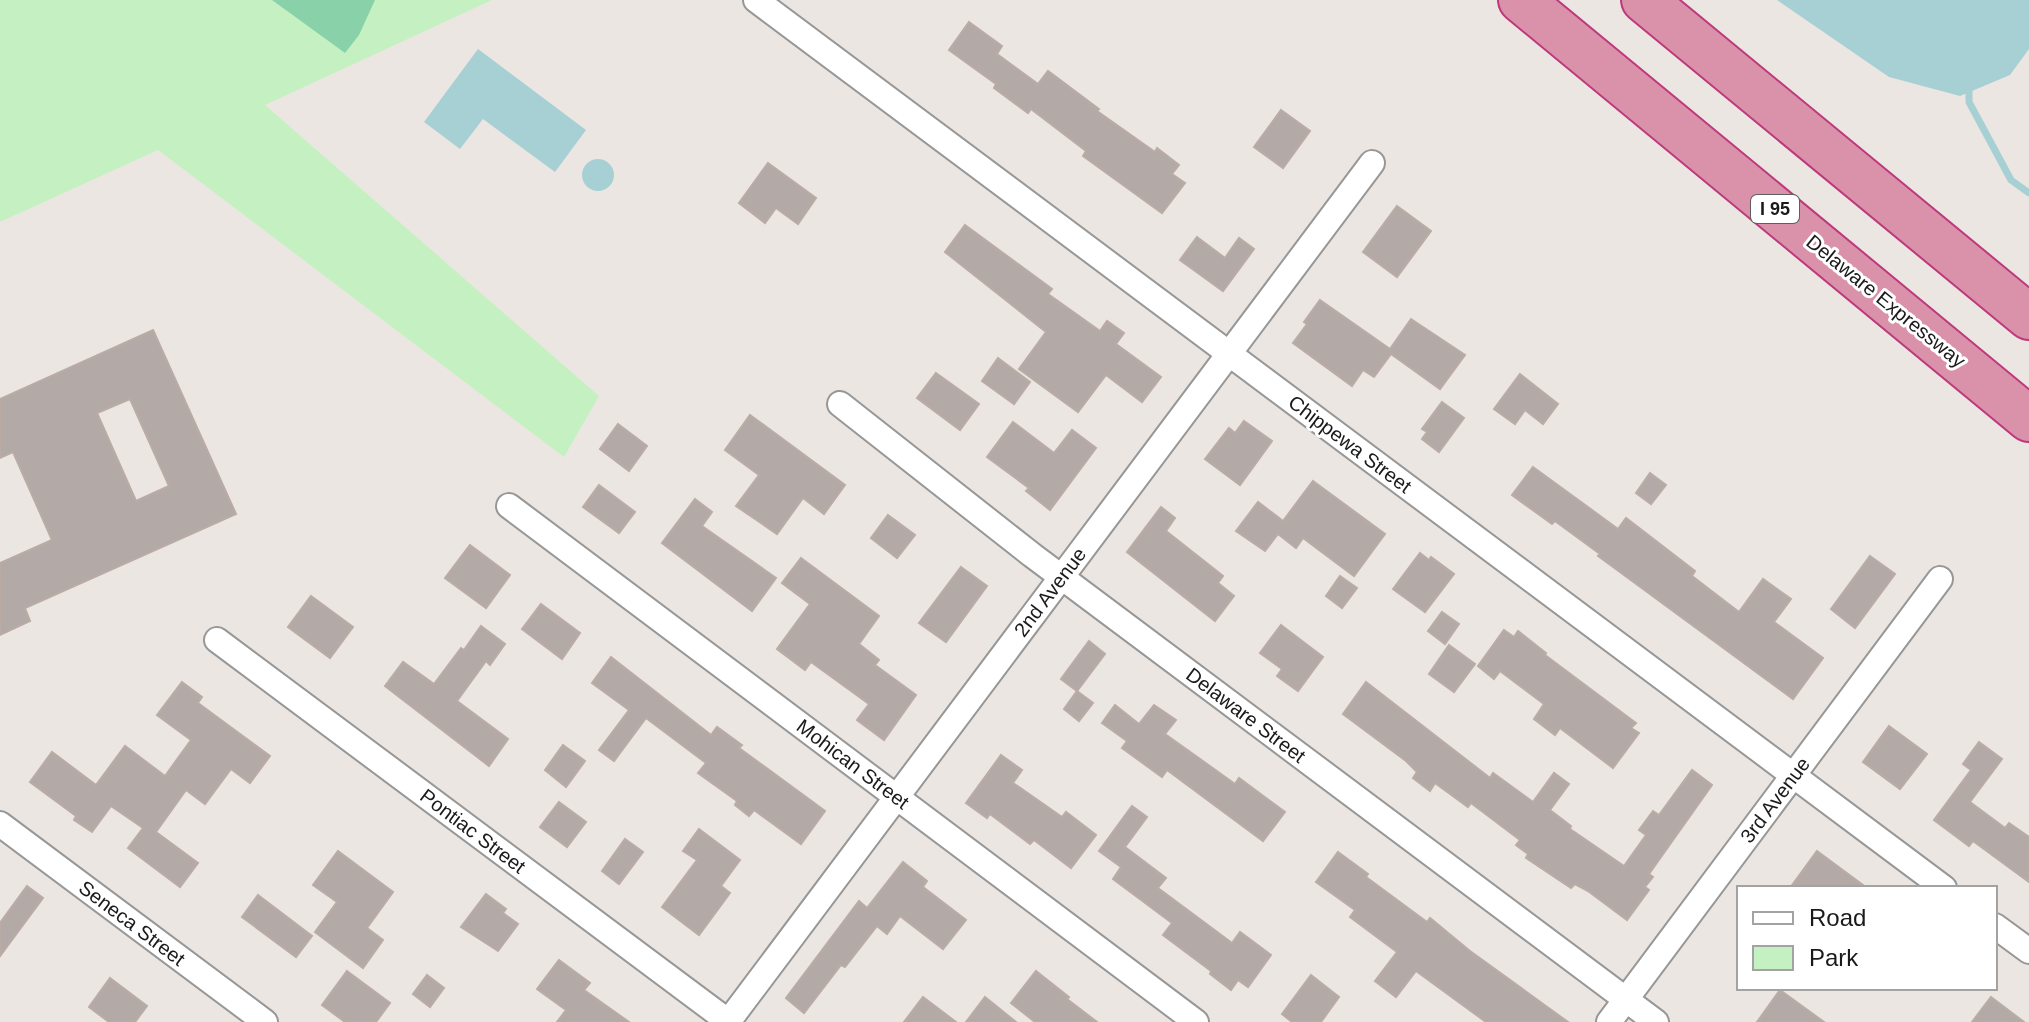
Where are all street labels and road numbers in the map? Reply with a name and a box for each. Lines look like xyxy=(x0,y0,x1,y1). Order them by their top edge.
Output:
road number: I 95 xyxy=(1751,195,1799,223)
street label: Delaware Expressway xyxy=(1802,230,1970,372)
street label: Chippewa Street xyxy=(1284,391,1416,498)
street label: 2nd Avenue xyxy=(1010,543,1090,641)
street label: Delaware Street xyxy=(1182,663,1310,767)
street label: Mohican Street xyxy=(793,715,914,814)
street label: 3rd Avenue xyxy=(1736,753,1814,847)
street label: Pontiac Street xyxy=(416,784,530,878)
street label: Seneca Street xyxy=(75,876,190,970)

